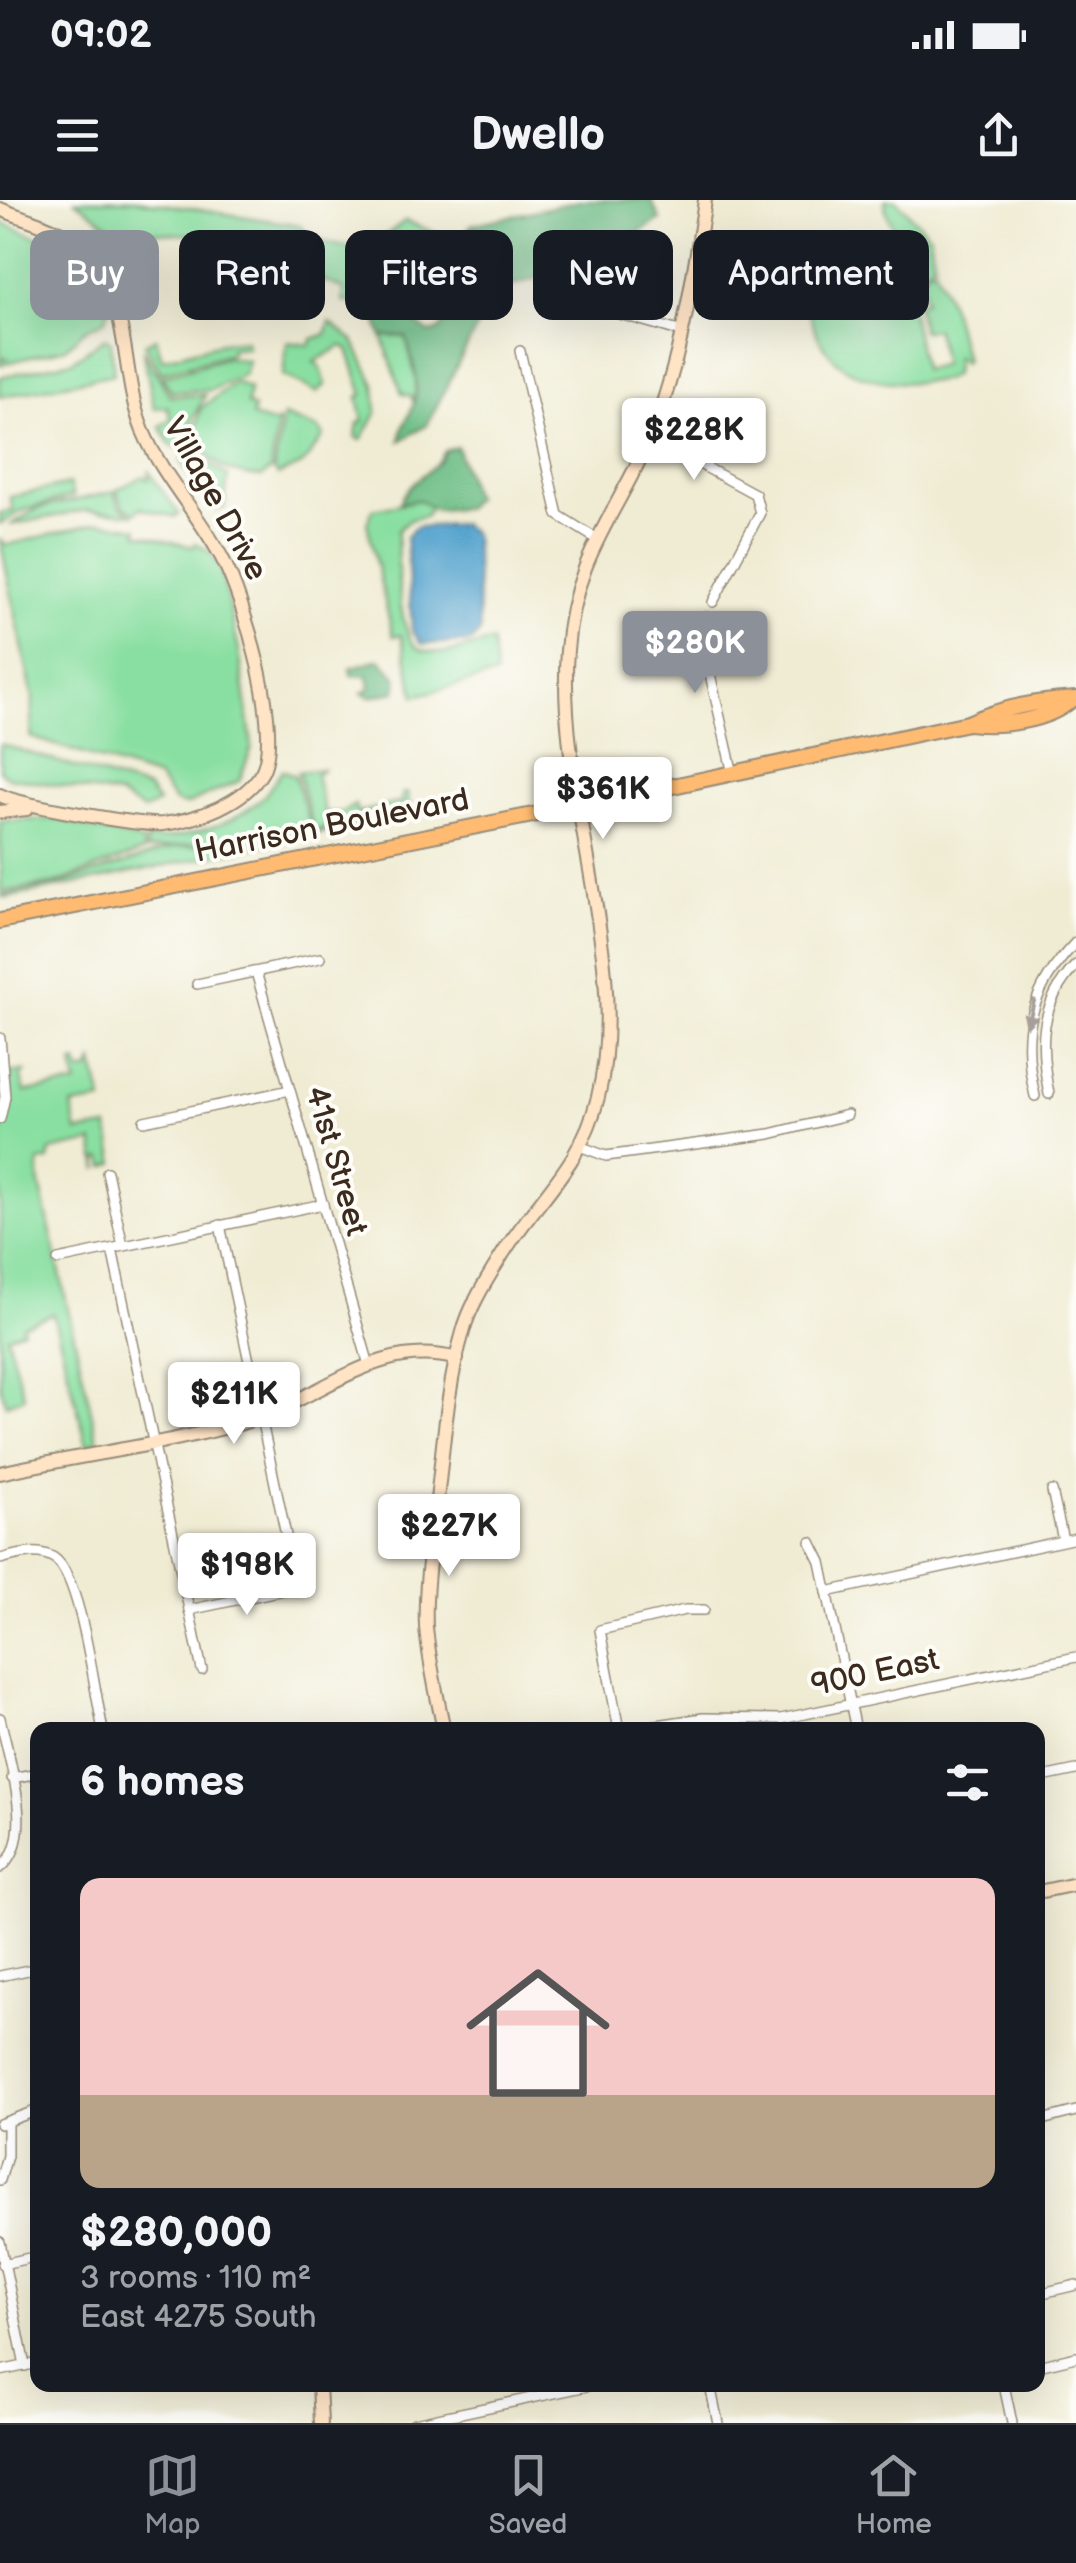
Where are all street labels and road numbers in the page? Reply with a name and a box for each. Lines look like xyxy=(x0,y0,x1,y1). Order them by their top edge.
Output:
street label: Village Drive xyxy=(154,410,276,588)
street label: Harrison Boulevard xyxy=(192,780,472,872)
street label: 41st Street xyxy=(296,1082,376,1240)
street label: 900 East xyxy=(808,1640,943,1706)

